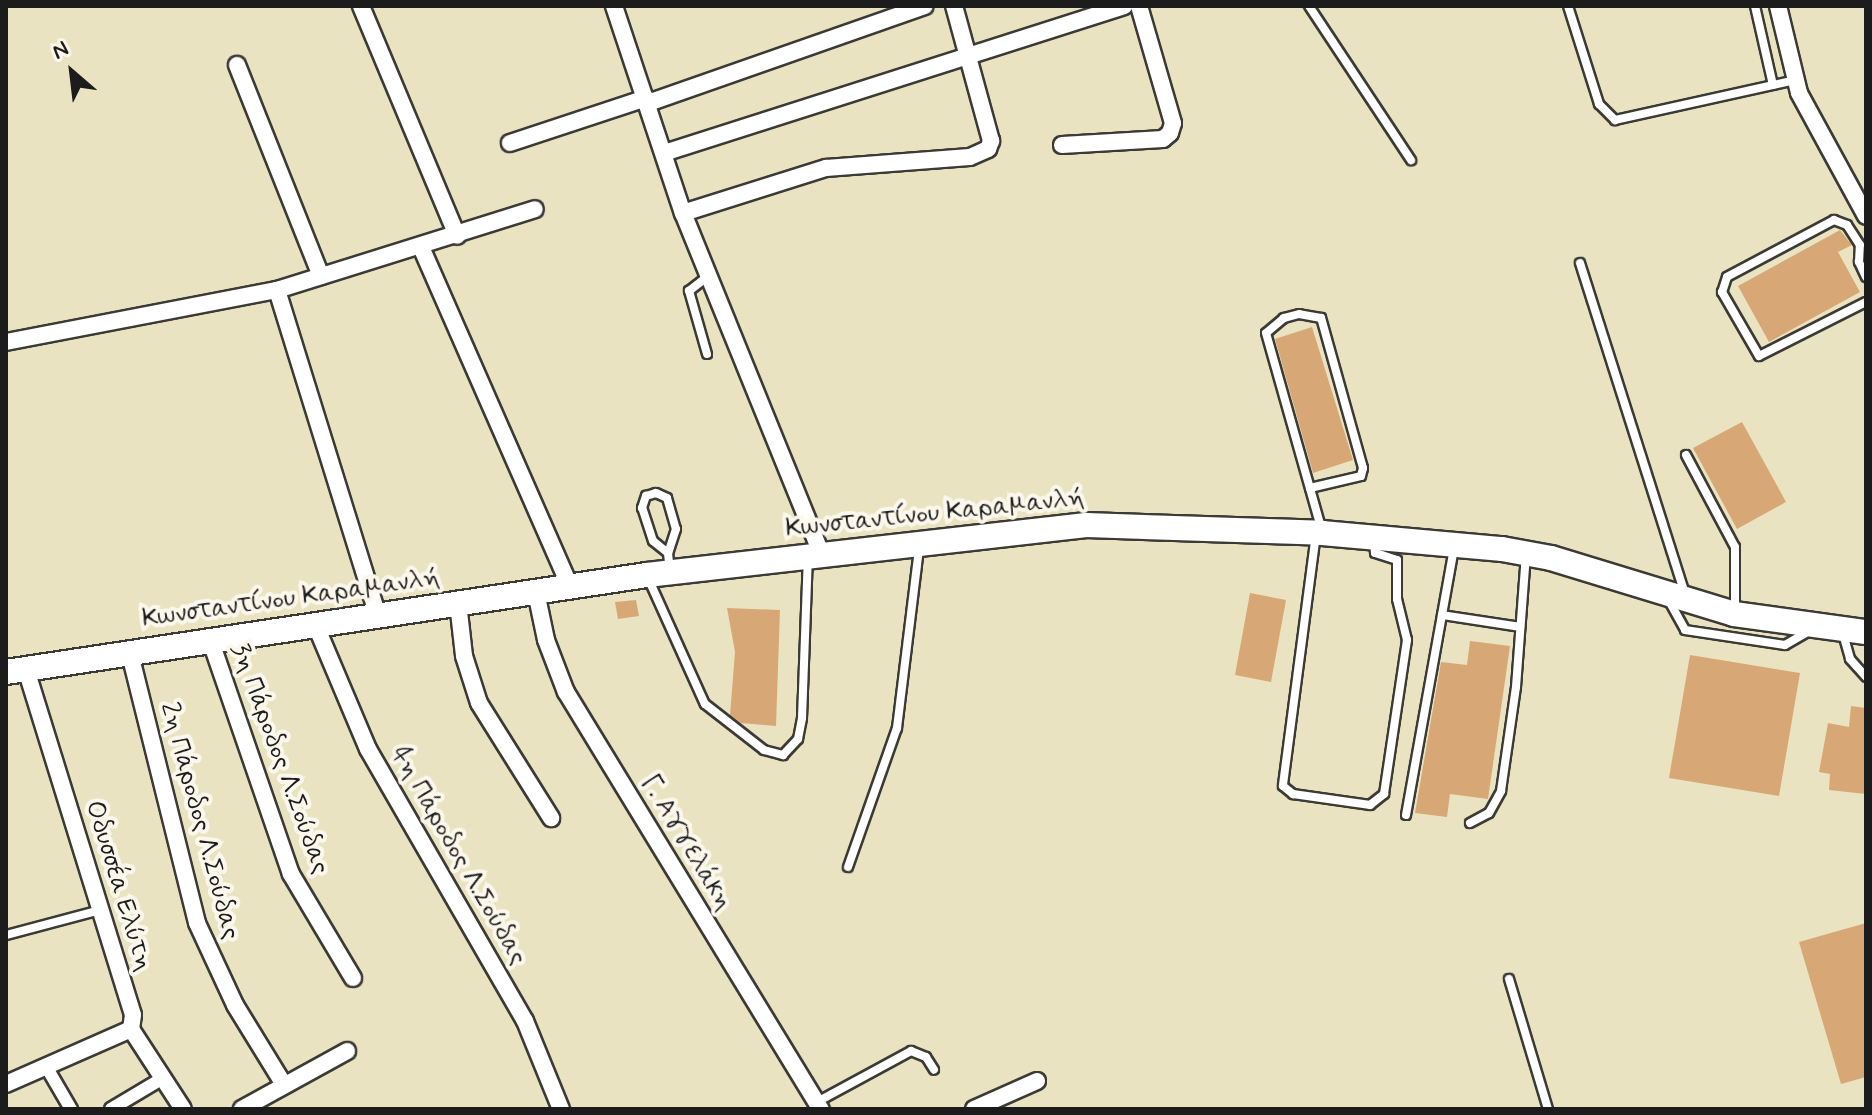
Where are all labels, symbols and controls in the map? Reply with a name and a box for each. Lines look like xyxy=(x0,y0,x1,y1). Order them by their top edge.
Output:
north arrow xyxy=(32,32,112,112)
text: N xyxy=(48,35,74,67)
street label: Κωνσταντίνου Καραμανλή xyxy=(784,483,1086,545)
street label: Κωνσταντίνου Καραμανλή xyxy=(140,563,442,635)
street label: 3η Πάροδος Λ.Σούδας xyxy=(223,639,335,879)
street label: 2η Πάροδος Λ.Σούδας xyxy=(152,699,246,943)
street label: 4η Πάροδος Λ.Σούδας xyxy=(383,741,533,971)
street label: Γ. Αγγελάκη xyxy=(633,769,739,917)
street label: Οδυσσέα Ελύτη xyxy=(77,797,159,975)

